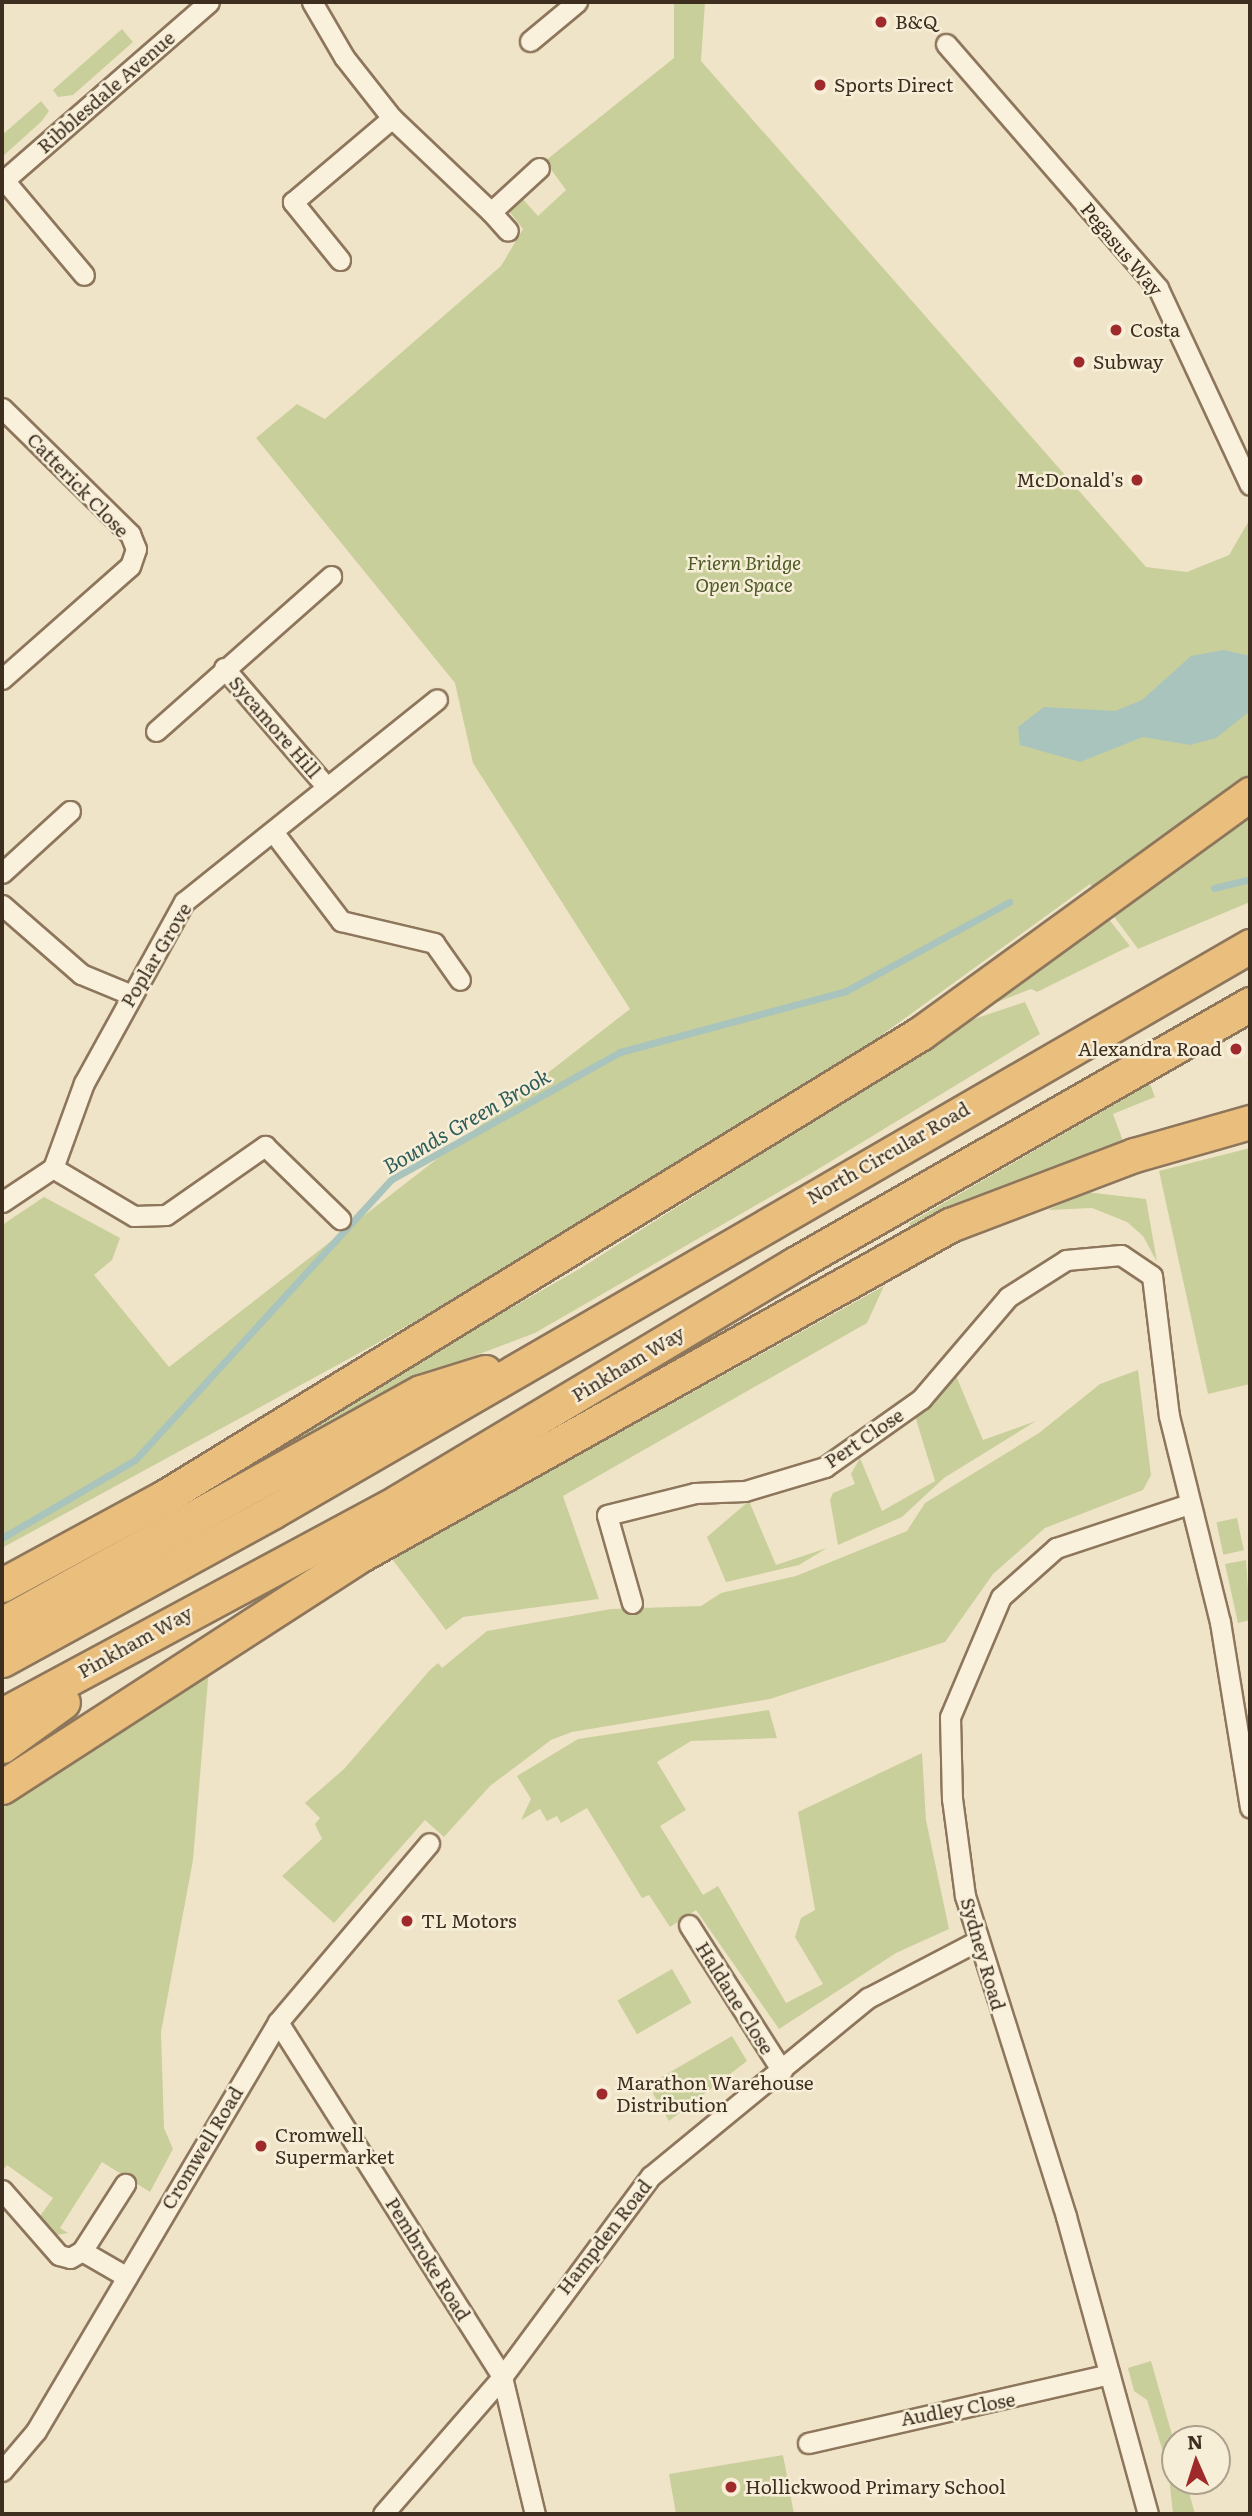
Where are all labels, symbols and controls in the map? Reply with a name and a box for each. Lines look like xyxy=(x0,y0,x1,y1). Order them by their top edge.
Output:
place label: B&Q xyxy=(895,11,937,33)
marker: B&Q xyxy=(873,14,889,30)
street label: Ribblesdale Avenue xyxy=(33,26,179,158)
place label: Sports Direct xyxy=(834,74,953,96)
marker: Sports Direct xyxy=(812,77,828,93)
street label: Pegasus Way xyxy=(1076,198,1168,300)
place label: Costa xyxy=(1130,319,1180,341)
marker: Costa xyxy=(1108,322,1124,338)
place label: Subway xyxy=(1093,351,1163,373)
marker: Subway xyxy=(1071,354,1087,370)
street label: Catterick Close xyxy=(22,428,134,542)
place label: McDonald's xyxy=(1016,469,1123,491)
marker: McDonald's xyxy=(1129,472,1145,488)
park label: Friern Bridge Open Space xyxy=(687,552,801,596)
street label: Sycamore Hill xyxy=(225,671,325,783)
street label: Poplar Grove xyxy=(116,899,196,1011)
place label: Alexandra Road xyxy=(1078,1038,1222,1060)
marker: Alexandra Road xyxy=(1228,1041,1244,1057)
water label: Bounds Green Brook xyxy=(378,1062,554,1178)
street label: North Circular Road xyxy=(803,1097,973,1209)
street label: Pinkham Way xyxy=(568,1321,688,1407)
street label: Pert Close xyxy=(820,1403,908,1473)
street label: Pinkham Way xyxy=(74,1601,196,1683)
street label: Sydney Road xyxy=(956,1895,1010,2013)
place label: TL Motors xyxy=(421,1910,517,1932)
marker: TL Motors xyxy=(399,1913,415,1929)
street label: Haldane Close xyxy=(691,1937,779,2059)
place label: Marathon Warehouse Distribution xyxy=(616,2072,814,2116)
street label: Cromwell Road xyxy=(156,2083,248,2213)
marker: Marathon Warehouse Distribution xyxy=(594,2086,610,2102)
place label: Cromwell Supermarket xyxy=(275,2124,394,2168)
marker: Cromwell Supermarket xyxy=(253,2138,269,2154)
street label: Hampden Road xyxy=(552,2175,656,2299)
street label: Pembroke Road xyxy=(381,2193,475,2325)
street label: Audley Close xyxy=(899,2388,1017,2430)
north arrow xyxy=(1161,2425,1231,2495)
text: N xyxy=(1186,2427,1204,2455)
place label: Hollickwood Primary School xyxy=(745,2476,1006,2498)
marker: Hollickwood Primary School xyxy=(723,2479,739,2495)

